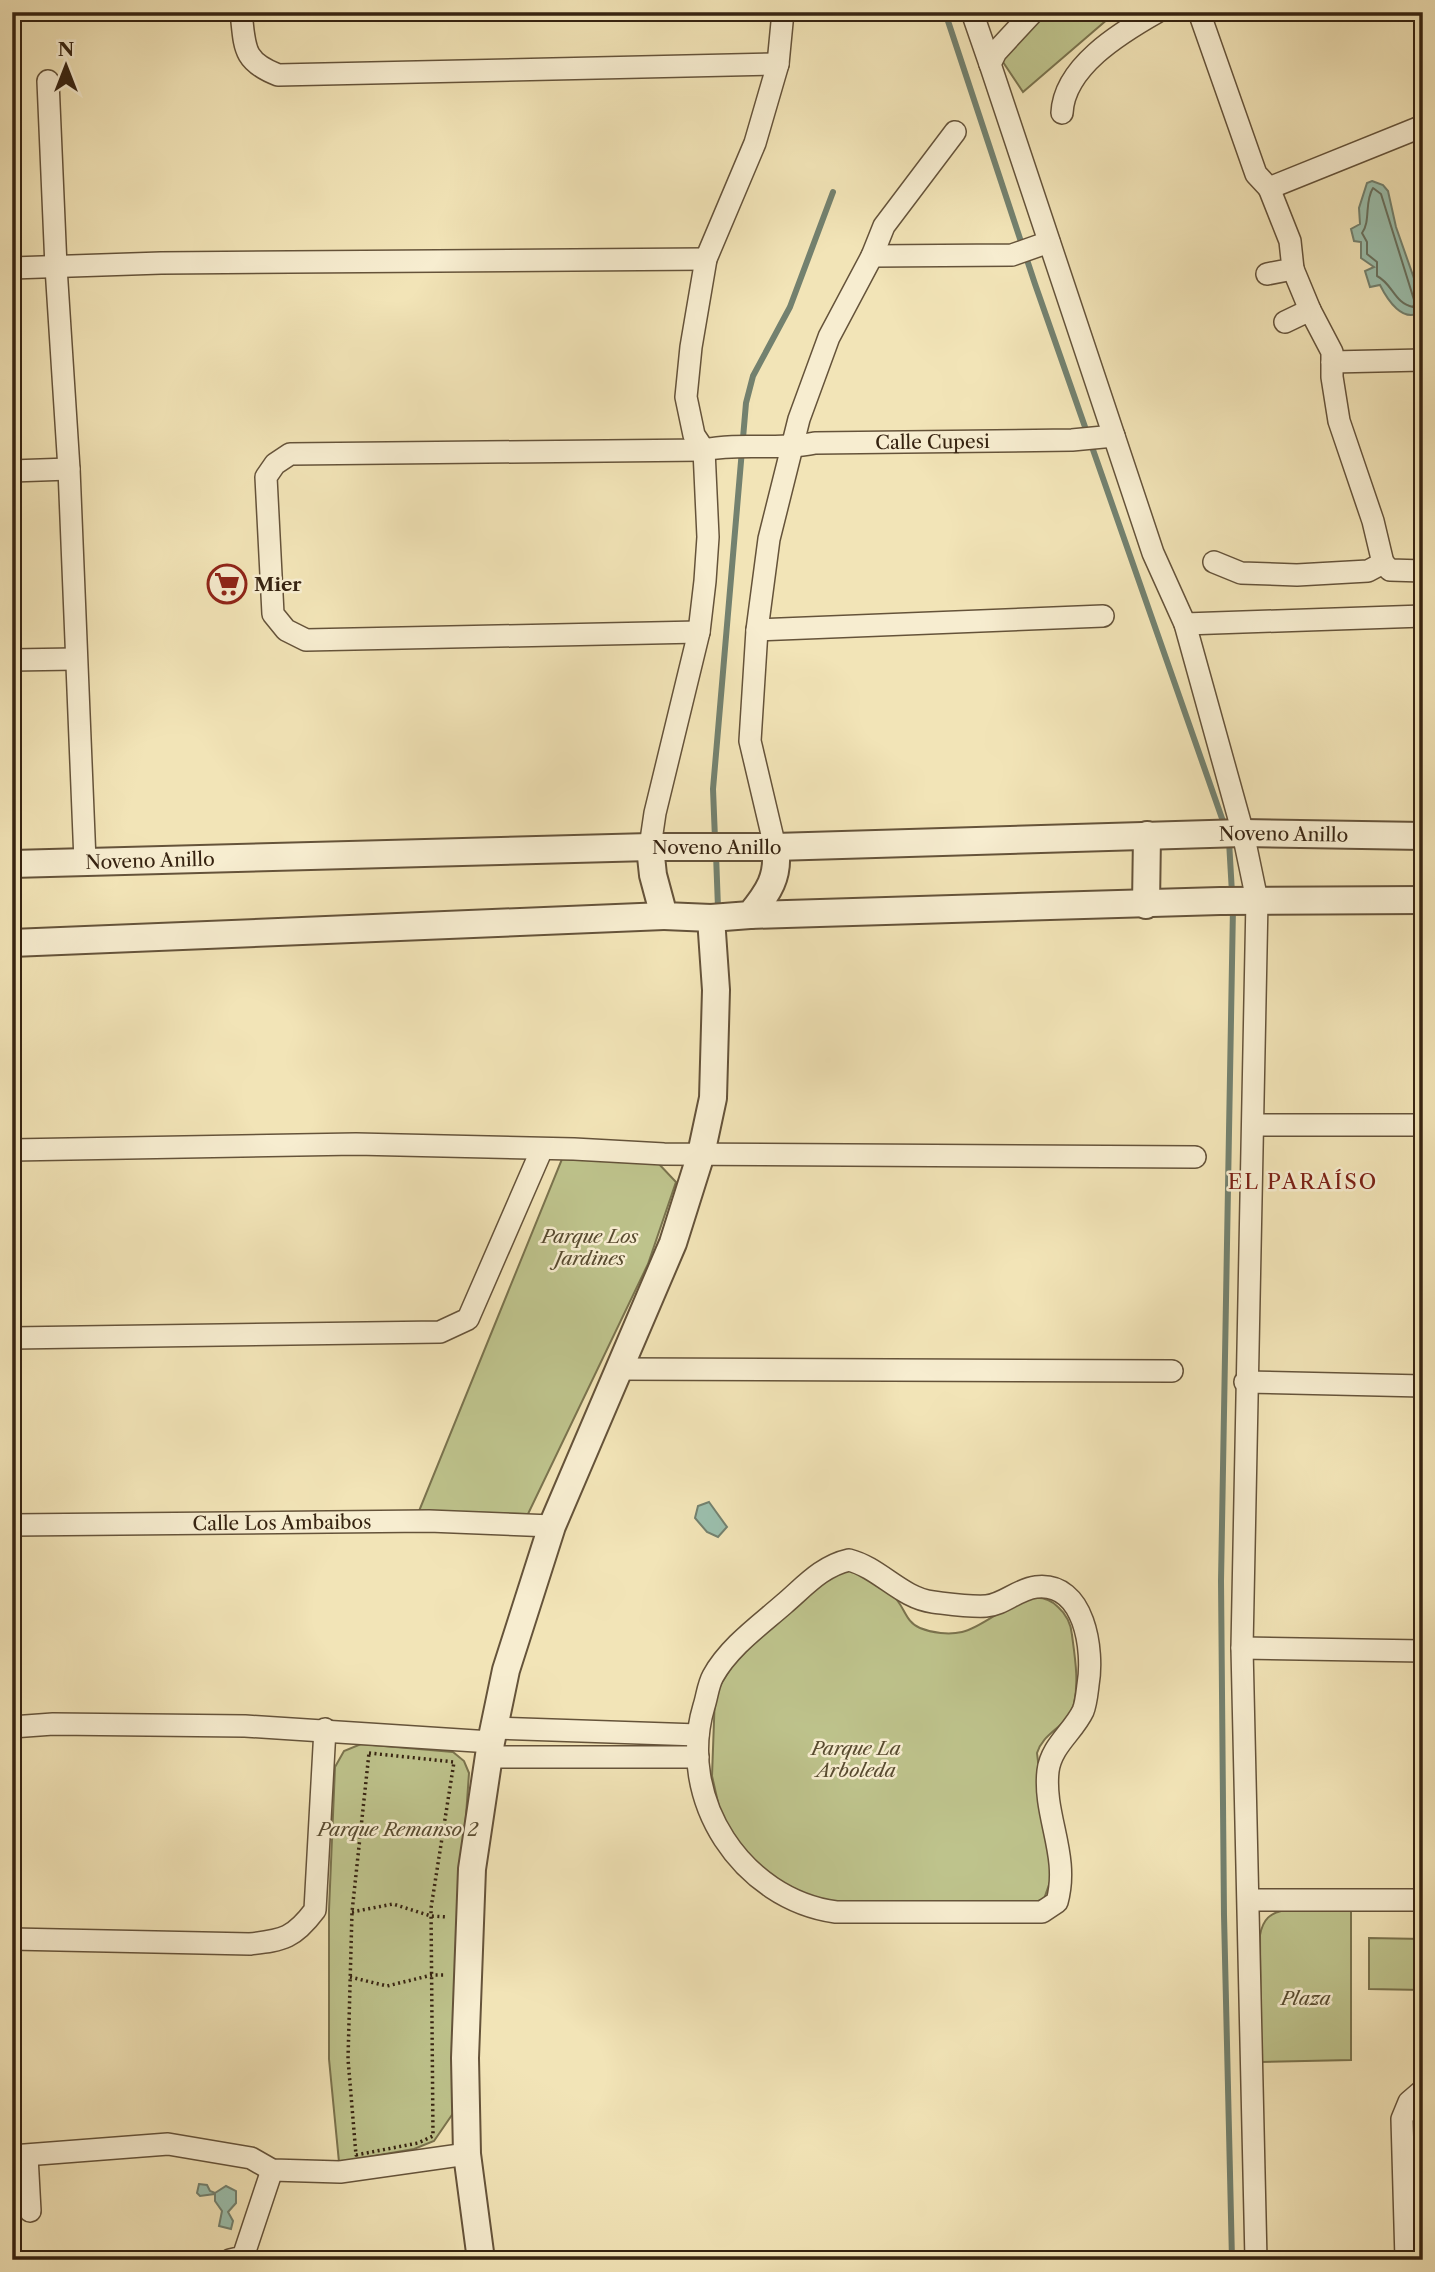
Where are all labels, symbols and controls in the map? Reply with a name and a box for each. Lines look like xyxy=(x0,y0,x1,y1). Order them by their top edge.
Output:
north arrow xyxy=(32,32,102,102)
text: N xyxy=(58,38,74,61)
street label: Calle Cupesi xyxy=(875,429,990,454)
supermarket icon: Mier xyxy=(206,563,248,605)
place label: Mier xyxy=(254,573,302,596)
street label: Noveno Anillo xyxy=(1219,821,1348,846)
street label: Noveno Anillo xyxy=(652,835,782,859)
street label: Noveno Anillo xyxy=(85,847,215,874)
district label: EL PARAÍSO xyxy=(1228,1169,1378,1194)
park label: Parque Los Jardines xyxy=(540,1225,639,1270)
street label: Calle Los Ambaibos xyxy=(192,1510,372,1535)
park label: Parque La Arboleda xyxy=(809,1737,901,1782)
park label: Parque Remanso 2 xyxy=(316,1818,479,1841)
park label: Plaza xyxy=(1279,1987,1332,2010)

